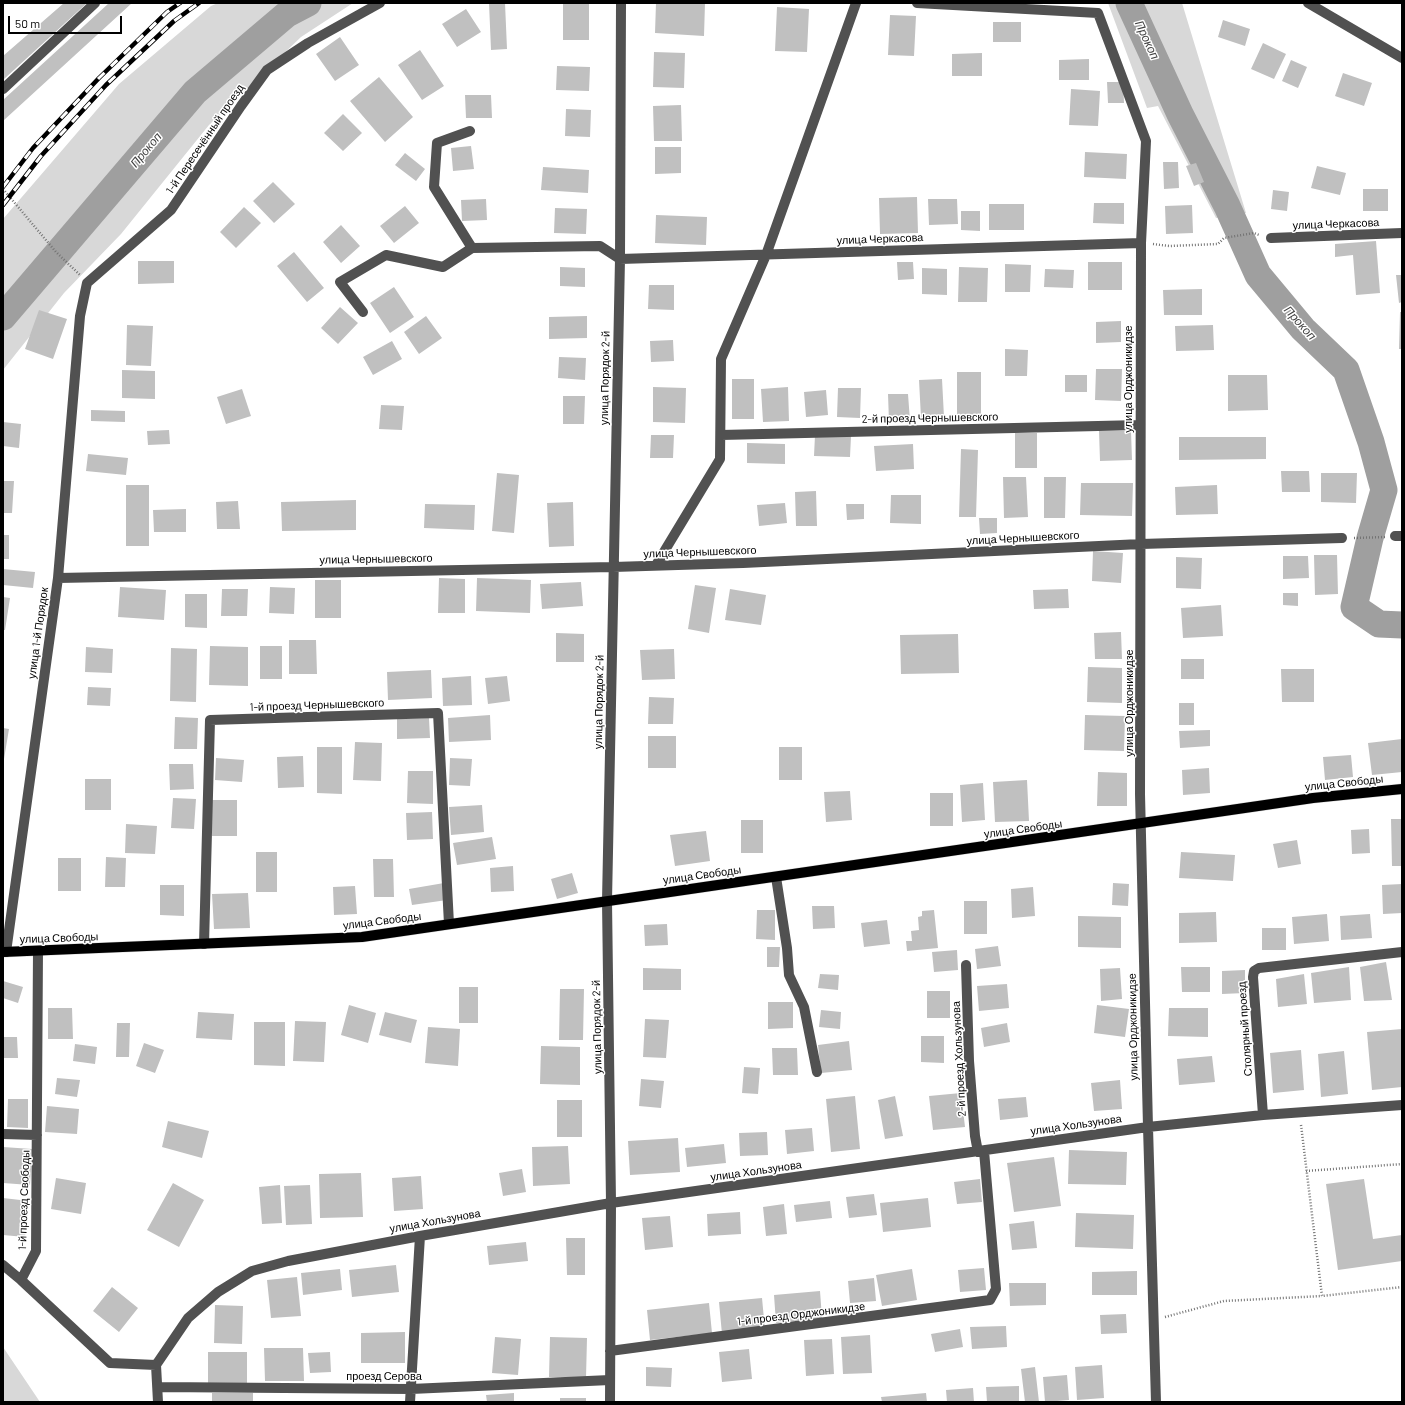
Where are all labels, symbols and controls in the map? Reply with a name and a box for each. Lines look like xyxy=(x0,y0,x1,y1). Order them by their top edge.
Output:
scale bar xyxy=(10,8,124,34)
text: 50 m xyxy=(15,16,40,30)
water label: Прокоп xyxy=(1132,18,1162,62)
street label: 1-й Пересечённый проезд xyxy=(163,82,247,196)
water label: Прокоп xyxy=(127,130,165,170)
street label: улица Черкасова xyxy=(1292,216,1380,232)
street label: улица Черкасова xyxy=(836,231,924,247)
water label: Прокоп xyxy=(1281,303,1319,343)
street label: улица Орджоникидзе xyxy=(1121,325,1135,433)
street label: улица Порядок 2-й xyxy=(598,331,612,425)
street label: 2-й проезд Чернышевского xyxy=(862,410,998,426)
street label: улица Чернышевского xyxy=(966,528,1080,548)
street label: улица Чернышевского xyxy=(643,543,757,561)
street label: улица Чернышевского xyxy=(319,551,433,567)
street label: улица 1-й Порядок xyxy=(25,586,51,680)
street label: улица Орджоникидзе xyxy=(1122,649,1136,757)
street label: улица Порядок 2-й xyxy=(592,655,606,749)
street label: 1-й проезд Чернышевского xyxy=(249,696,385,714)
street label: улица Свободы xyxy=(1304,772,1384,794)
street label: улица Свободы xyxy=(983,817,1063,841)
street label: улица Свободы xyxy=(662,863,742,887)
street label: улица Свободы xyxy=(342,910,422,932)
street label: улица Свободы xyxy=(19,930,99,946)
street label: улица Орджоникидзе xyxy=(1125,973,1141,1081)
street label: улица Порядок 2-й xyxy=(590,980,604,1074)
street label: Столярный проезд xyxy=(1235,981,1255,1077)
street label: 2-й проезд Хользунова xyxy=(949,1001,969,1117)
street label: улица Хользунова xyxy=(1029,1112,1123,1138)
street label: 1-й проезд Свободы xyxy=(16,1150,32,1250)
street label: улица Хользунова xyxy=(709,1158,803,1184)
street label: улица Хользунова xyxy=(388,1207,482,1235)
street label: 1-й проезд Орджоникидзе xyxy=(736,1300,866,1328)
street label: проезд Серова xyxy=(346,1369,422,1383)

